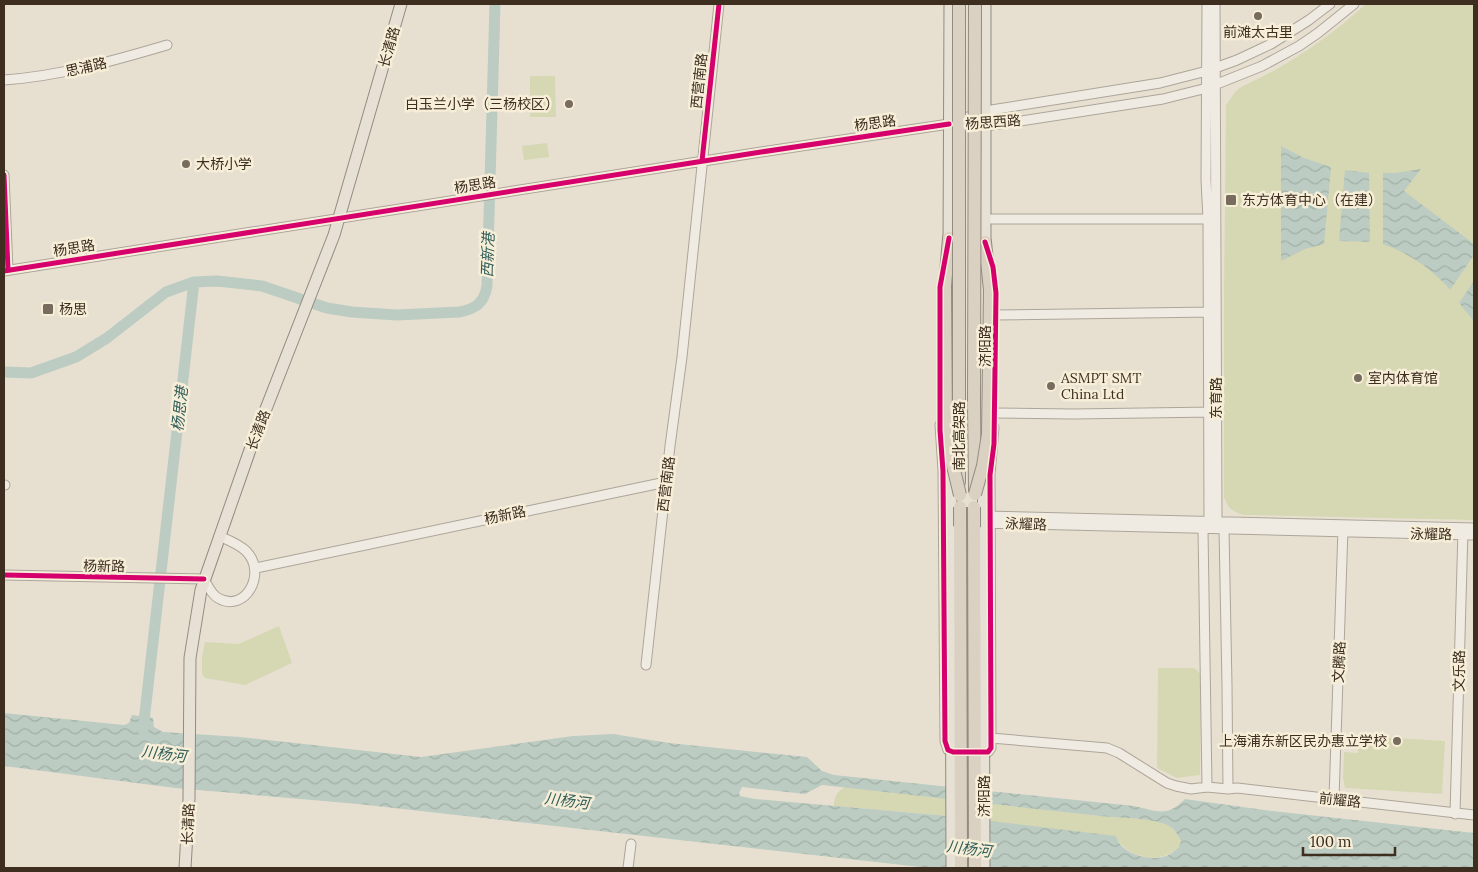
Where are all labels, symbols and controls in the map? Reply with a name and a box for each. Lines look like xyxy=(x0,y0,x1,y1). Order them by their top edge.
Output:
marker: 前滩太古里 xyxy=(1252,10,1264,22)
place label: 前滩太古里 xyxy=(1223,23,1293,41)
street label: 长清路 xyxy=(375,24,403,70)
street label: 西营南路 xyxy=(687,52,711,110)
street label: 思浦路 xyxy=(64,54,108,80)
place label: 白玉兰小学（三杨校区） xyxy=(405,95,559,113)
marker: 白玉兰小学（三杨校区） xyxy=(563,98,575,110)
street label: 杨思路 xyxy=(853,111,897,135)
street label: 杨思西路 xyxy=(964,111,1022,133)
place label: 大桥小学 xyxy=(196,155,252,173)
marker: 大桥小学 xyxy=(180,158,192,170)
street label: 杨思路 xyxy=(453,173,497,197)
place label: 东方体育中心（在建） xyxy=(1242,191,1382,209)
marker: 东方体育中心（在建） xyxy=(1224,193,1238,207)
water label: 西新港 xyxy=(477,230,498,278)
street label: 杨思路 xyxy=(52,236,96,260)
place label: 杨思 xyxy=(59,300,87,318)
marker: 杨思 xyxy=(41,302,55,316)
street label: 济阳路 xyxy=(976,325,994,367)
place label: ASMPT SMT China Ltd xyxy=(1060,369,1141,403)
place label: 室内体育馆 xyxy=(1368,369,1438,387)
marker: 室内体育馆 xyxy=(1352,372,1364,384)
street label: 东育路 xyxy=(1207,377,1225,419)
marker: ASMPT SMT China Ltd xyxy=(1045,380,1057,392)
water label: 杨思港 xyxy=(168,384,192,432)
street label: 南北高架路 xyxy=(950,401,968,471)
street label: 长清路 xyxy=(242,407,274,453)
street label: 西营南路 xyxy=(654,455,678,513)
street label: 杨新路 xyxy=(483,502,527,528)
street label: 泳耀路 xyxy=(1005,514,1047,534)
street label: 泳耀路 xyxy=(1410,525,1452,543)
street label: 杨新路 xyxy=(83,557,125,575)
street label: 文腾路 xyxy=(1329,641,1349,683)
street label: 文乐路 xyxy=(1450,650,1468,692)
place label: 上海浦东新区民办惠立学校 xyxy=(1219,732,1387,750)
marker: 上海浦东新区民办惠立学校 xyxy=(1391,735,1403,747)
water label: 川杨河 xyxy=(141,741,191,766)
street label: 济阳路 xyxy=(975,775,993,817)
water label: 川杨河 xyxy=(544,788,594,813)
street label: 前耀路 xyxy=(1318,789,1362,811)
street label: 长清路 xyxy=(178,803,198,845)
scale bar xyxy=(1303,824,1396,856)
text: 100 m xyxy=(1310,832,1351,851)
water label: 川杨河 xyxy=(946,836,996,861)

